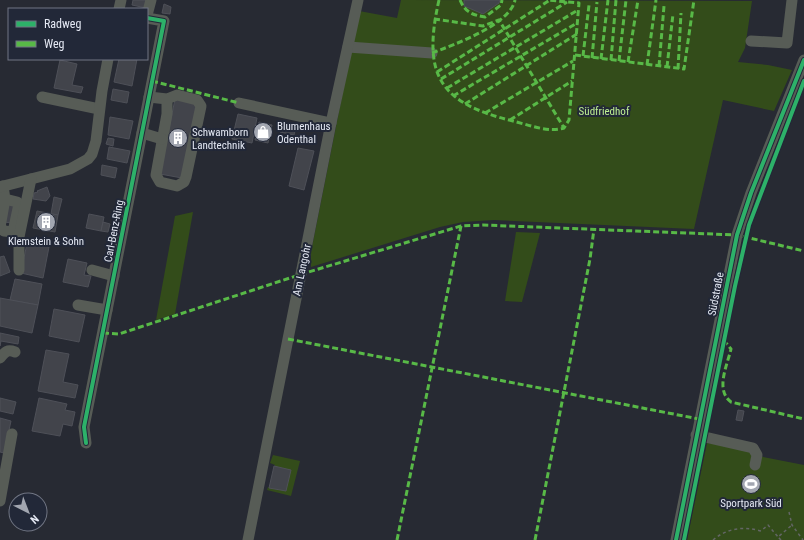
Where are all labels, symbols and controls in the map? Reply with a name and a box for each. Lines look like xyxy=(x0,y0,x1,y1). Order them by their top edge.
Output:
legend xyxy=(8,8,148,60)
text: Radweg xyxy=(44,17,81,31)
text: Weg xyxy=(44,37,65,51)
park label: Südfriedhof xyxy=(579,105,630,118)
place label: Blumenhaus Odenthal xyxy=(277,120,331,146)
shop icon: Blumenhaus Odenthal xyxy=(252,121,274,143)
place label: Schwamborn Landtechnik xyxy=(192,126,248,152)
building icon: Schwamborn Landtechnik xyxy=(167,127,189,149)
street label: Carl-Benz-Ring xyxy=(102,199,126,263)
building icon: Klemstein & Sohn xyxy=(35,211,57,233)
place label: Klemstein & Sohn xyxy=(8,235,84,248)
street label: Am Langohr xyxy=(290,242,314,297)
street label: Südstraße xyxy=(705,271,727,317)
sports icon: Sportpark Süd xyxy=(740,473,762,495)
north arrow xyxy=(8,492,48,532)
place label: Sportpark Süd xyxy=(720,497,782,510)
text: N xyxy=(27,512,41,526)

